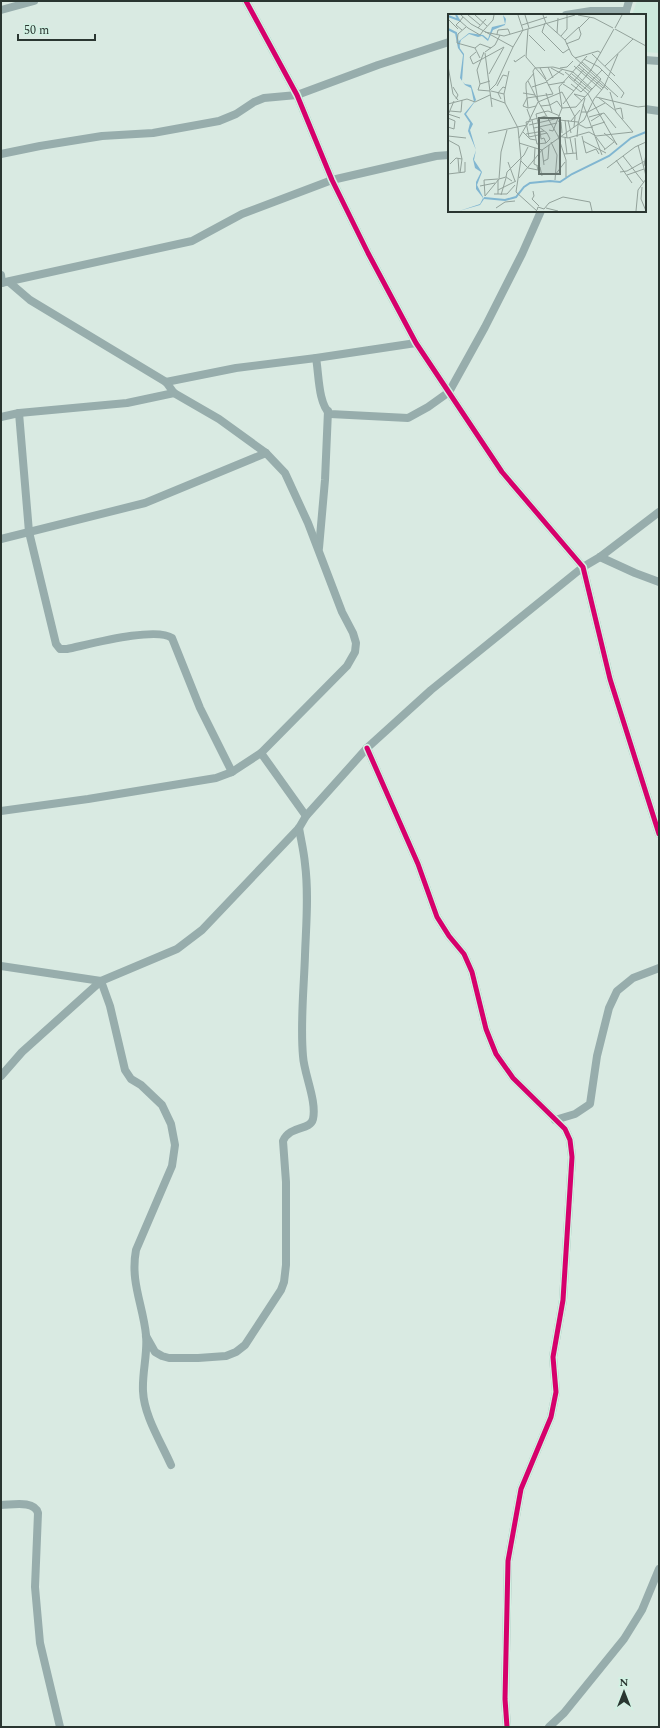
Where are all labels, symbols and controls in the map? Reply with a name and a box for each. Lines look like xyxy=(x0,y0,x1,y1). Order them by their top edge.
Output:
inset map xyxy=(448,14,646,212)
scale bar xyxy=(18,16,95,42)
text: 50 m xyxy=(24,21,49,40)
north arrow xyxy=(604,1672,644,1712)
text: N xyxy=(620,1674,629,1691)

